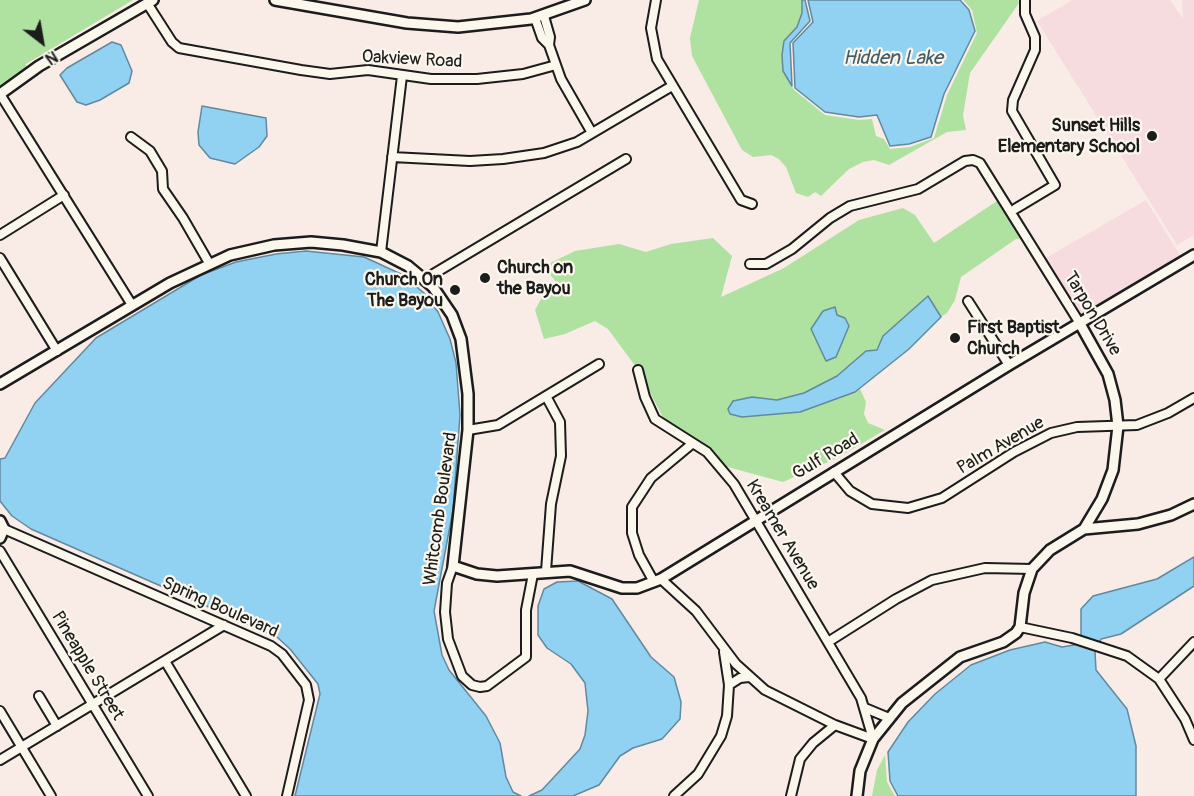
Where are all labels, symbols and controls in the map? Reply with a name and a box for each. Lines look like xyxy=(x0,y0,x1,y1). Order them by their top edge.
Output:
north arrow xyxy=(12,12,72,72)
text: N xyxy=(41,46,61,69)
street label: Oakview Road xyxy=(361,47,463,73)
water label: Hidden Lake xyxy=(843,47,943,71)
place label: Sunset Hills Elementary School xyxy=(998,115,1140,158)
marker: Sunset Hills Elementary School xyxy=(1145,129,1159,143)
place label: Church on the Bayou xyxy=(497,257,573,300)
street label: Tarpon Drive xyxy=(1058,268,1126,360)
place label: Church On The Bayou xyxy=(365,269,443,312)
marker: Church on the Bayou xyxy=(478,271,492,285)
marker: Church On The Bayou xyxy=(448,283,462,297)
place label: First Baptist Church xyxy=(967,317,1059,360)
marker: First Baptist Church xyxy=(948,331,962,345)
street label: Palm Avenue xyxy=(954,412,1048,480)
street label: Gulf Road xyxy=(789,429,863,485)
street label: Whitcomb Boulevard xyxy=(420,431,462,587)
street label: Kreamer Avenue xyxy=(741,476,823,594)
street label: Spring Boulevard xyxy=(159,573,281,643)
street label: Pineapple Street xyxy=(46,608,128,724)

